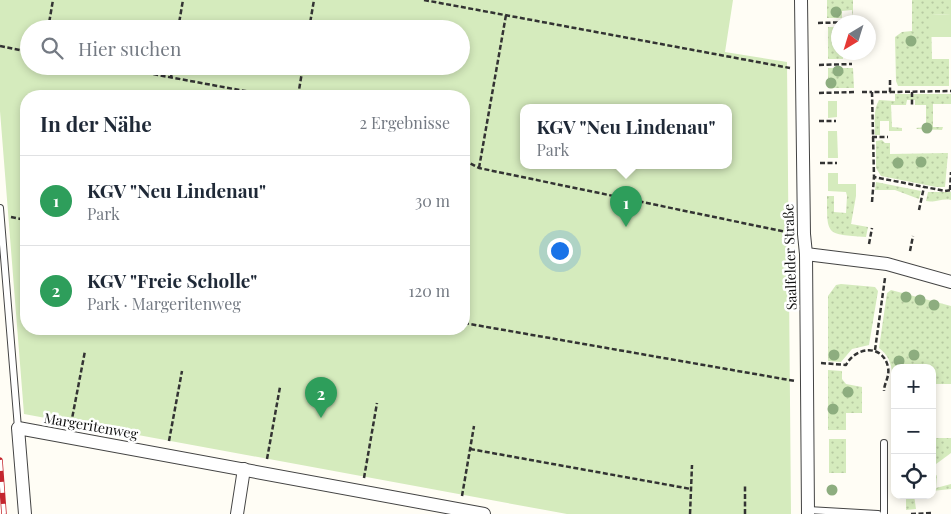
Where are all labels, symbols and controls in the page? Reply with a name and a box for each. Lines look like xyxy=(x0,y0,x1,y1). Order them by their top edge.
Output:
north arrow xyxy=(831,15,876,60)
search box xyxy=(20,20,470,75)
icon: search xyxy=(38,34,66,62)
text: Hier suchen xyxy=(78,35,181,61)
popup xyxy=(520,104,732,169)
text: In der Nähe xyxy=(40,109,152,137)
text: 2 Ergebnisse xyxy=(359,112,450,133)
text: KGV "Neu Lindenau" xyxy=(536,113,716,139)
text: Park xyxy=(536,139,569,160)
text: KGV "Neu Lindenau" xyxy=(87,177,266,203)
pin: 1 xyxy=(610,186,642,227)
text: 1 xyxy=(53,190,59,211)
text: 30 m xyxy=(415,190,450,211)
text: Park xyxy=(87,203,120,224)
street label: Saalfelder Straße xyxy=(778,203,801,311)
your location xyxy=(547,238,573,264)
text: KGV "Freie Scholle" xyxy=(87,267,257,293)
text: 2 xyxy=(52,280,60,301)
text: 120 m xyxy=(409,280,450,301)
text: Park · Margeritenweg xyxy=(87,293,241,314)
map controls xyxy=(891,364,936,499)
button: + xyxy=(891,364,936,409)
pin: 2 xyxy=(305,377,337,418)
street label: Margeritenweg xyxy=(42,408,140,443)
button: − xyxy=(891,409,936,454)
button: locate xyxy=(891,454,936,499)

